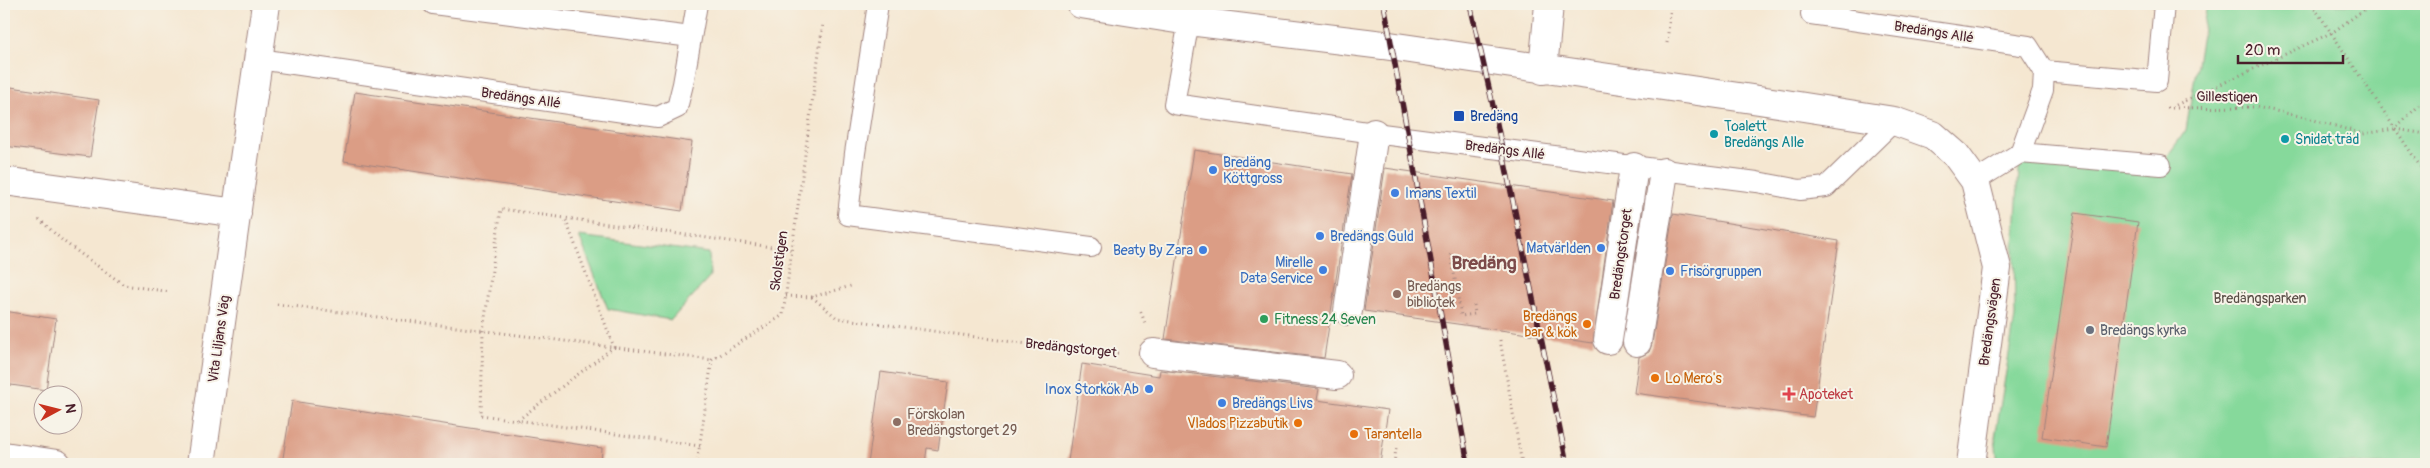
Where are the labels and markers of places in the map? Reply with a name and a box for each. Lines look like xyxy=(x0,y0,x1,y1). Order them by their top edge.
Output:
place label: Bredäng xyxy=(1470,108,1518,125)
marker: Bredäng xyxy=(1452,109,1466,123)
place label: Toalett Bredängs Alle xyxy=(1724,118,1804,151)
marker: Toalett Bredängs Alle xyxy=(1708,128,1720,140)
place label: Snidat träd xyxy=(2295,131,2360,148)
marker: Snidat träd xyxy=(2279,133,2291,145)
place label: Bredäng Köttgross xyxy=(1223,154,1283,187)
marker: Bredäng Köttgross xyxy=(1207,164,1219,176)
place label: Imans Textil xyxy=(1405,185,1477,202)
marker: Imans Textil xyxy=(1389,187,1401,199)
place label: Bredängs Guld xyxy=(1330,228,1414,245)
marker: Bredängs Guld xyxy=(1314,230,1326,242)
place label: Matvärlden xyxy=(1526,240,1591,257)
place label: Beaty By Zara xyxy=(1113,242,1193,259)
marker: Matvärlden xyxy=(1595,242,1607,254)
marker: Beaty By Zara xyxy=(1197,244,1209,256)
place label: Mirelle Data Service xyxy=(1240,254,1313,287)
place label: Frisörgruppen xyxy=(1680,263,1762,280)
marker: Mirelle Data Service xyxy=(1317,264,1329,276)
marker: Frisörgruppen xyxy=(1664,265,1676,277)
place label: Bredängs bibliotek xyxy=(1407,278,1462,311)
marker: Bredängs bibliotek xyxy=(1391,288,1403,300)
place label: Bredängs bar & kök xyxy=(1523,308,1578,341)
place label: Fitness 24 Seven xyxy=(1274,311,1376,328)
marker: Fitness 24 Seven xyxy=(1258,313,1270,325)
marker: Bredängs bar & kök xyxy=(1581,318,1593,330)
place label: Bredängs kyrka xyxy=(2100,322,2187,339)
marker: Bredängs kyrka xyxy=(2084,324,2096,336)
place label: Lo Mero's xyxy=(1665,370,1722,387)
marker: Lo Mero's xyxy=(1649,372,1661,384)
place label: Inox Storkök Ab xyxy=(1045,381,1139,398)
marker: Inox Storkök Ab xyxy=(1143,383,1155,395)
place label: Apoteket xyxy=(1799,386,1853,403)
marker: Apoteket xyxy=(1783,388,1795,400)
place label: Bredängs Livs xyxy=(1232,395,1313,412)
marker: Bredängs Livs xyxy=(1216,397,1228,409)
place label: Förskolan Bredängstorget 29 xyxy=(907,406,1017,439)
place label: Vlados Pizzabutik xyxy=(1187,415,1288,432)
marker: Förskolan Bredängstorget 29 xyxy=(891,416,903,428)
marker: Vlados Pizzabutik xyxy=(1292,417,1304,429)
place label: Tarantella xyxy=(1364,426,1422,443)
marker: Tarantella xyxy=(1348,428,1360,440)

